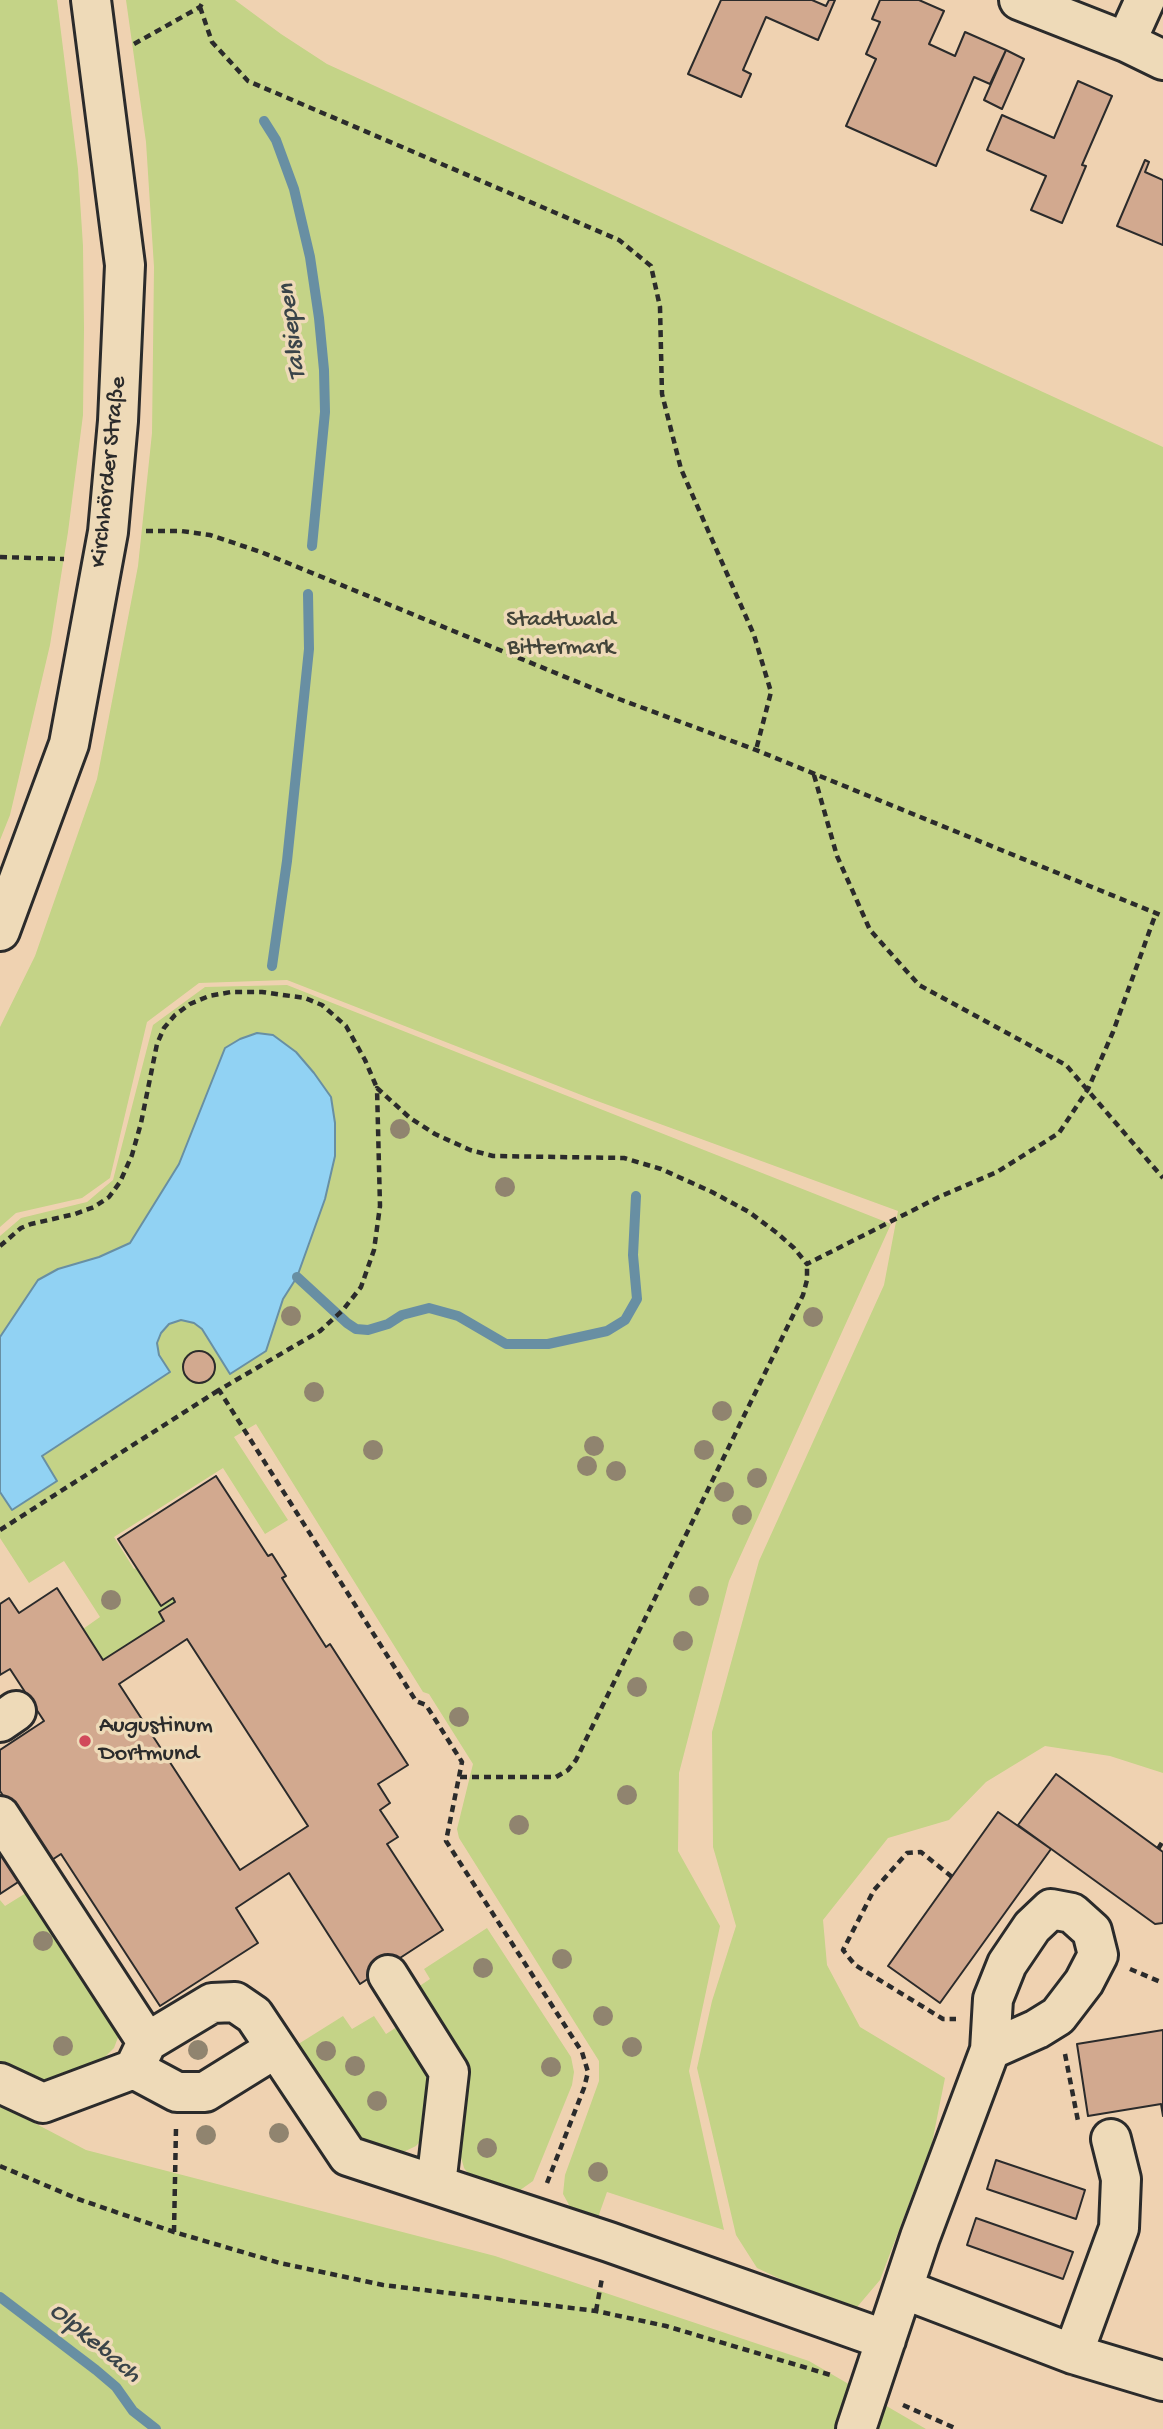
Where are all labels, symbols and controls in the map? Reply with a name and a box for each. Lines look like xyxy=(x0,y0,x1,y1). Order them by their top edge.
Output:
water label: Talsiepen xyxy=(273,282,315,382)
street label: Kirchhörder Straße xyxy=(86,375,134,569)
park label: Stadtwald Bittermark xyxy=(506,607,616,663)
place label: Augustinum Dortmund xyxy=(99,1713,213,1769)
marker: Augustinum Dortmund xyxy=(77,1733,93,1749)
water label: Olpkebach xyxy=(42,2297,146,2391)

